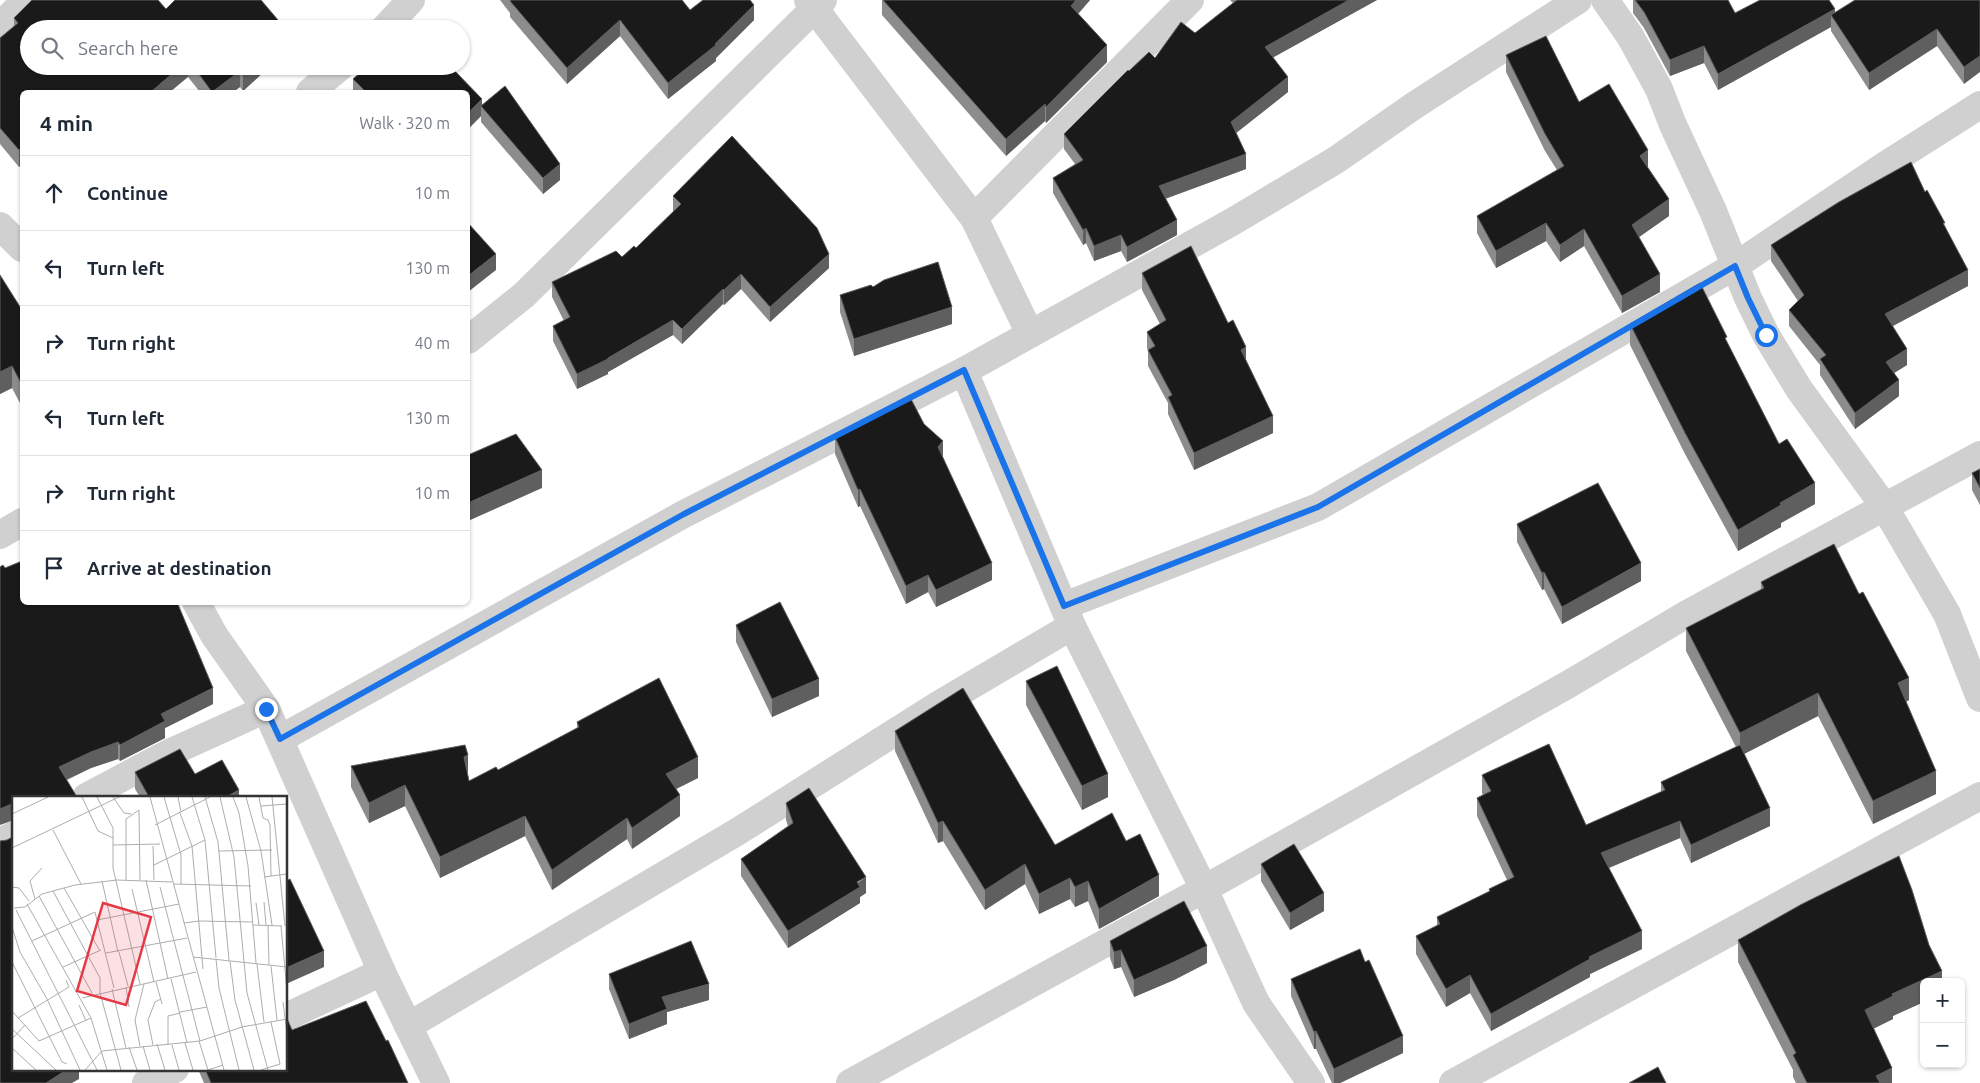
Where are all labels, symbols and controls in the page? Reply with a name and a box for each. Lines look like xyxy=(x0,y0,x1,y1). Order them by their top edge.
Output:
search box xyxy=(20,20,470,75)
icon: search xyxy=(38,34,66,62)
text: Search here xyxy=(78,37,178,59)
text: 4 min xyxy=(40,111,93,135)
text: Walk · 320 m xyxy=(359,114,450,132)
icon: ahead xyxy=(40,179,68,207)
text: Continue xyxy=(87,182,168,204)
text: 10 m xyxy=(414,184,450,202)
icon: left xyxy=(40,254,68,282)
text: Turn left xyxy=(87,257,165,279)
text: 130 m xyxy=(405,259,450,277)
route start xyxy=(1755,324,1778,347)
icon: right xyxy=(40,329,68,357)
text: Turn right xyxy=(87,332,175,354)
text: 40 m xyxy=(414,334,450,352)
icon: left xyxy=(40,404,68,432)
text: Turn left xyxy=(87,407,165,429)
text: 130 m xyxy=(405,409,450,427)
icon: right xyxy=(40,479,68,507)
text: Turn right xyxy=(87,482,175,504)
text: 10 m xyxy=(414,484,450,502)
icon: arrive xyxy=(40,554,68,582)
text: Arrive at destination xyxy=(87,557,272,579)
route end xyxy=(255,698,278,721)
inset map xyxy=(12,796,288,1070)
map controls xyxy=(1920,978,1965,1068)
button: + xyxy=(1920,978,1965,1023)
button: − xyxy=(1920,1023,1965,1068)

